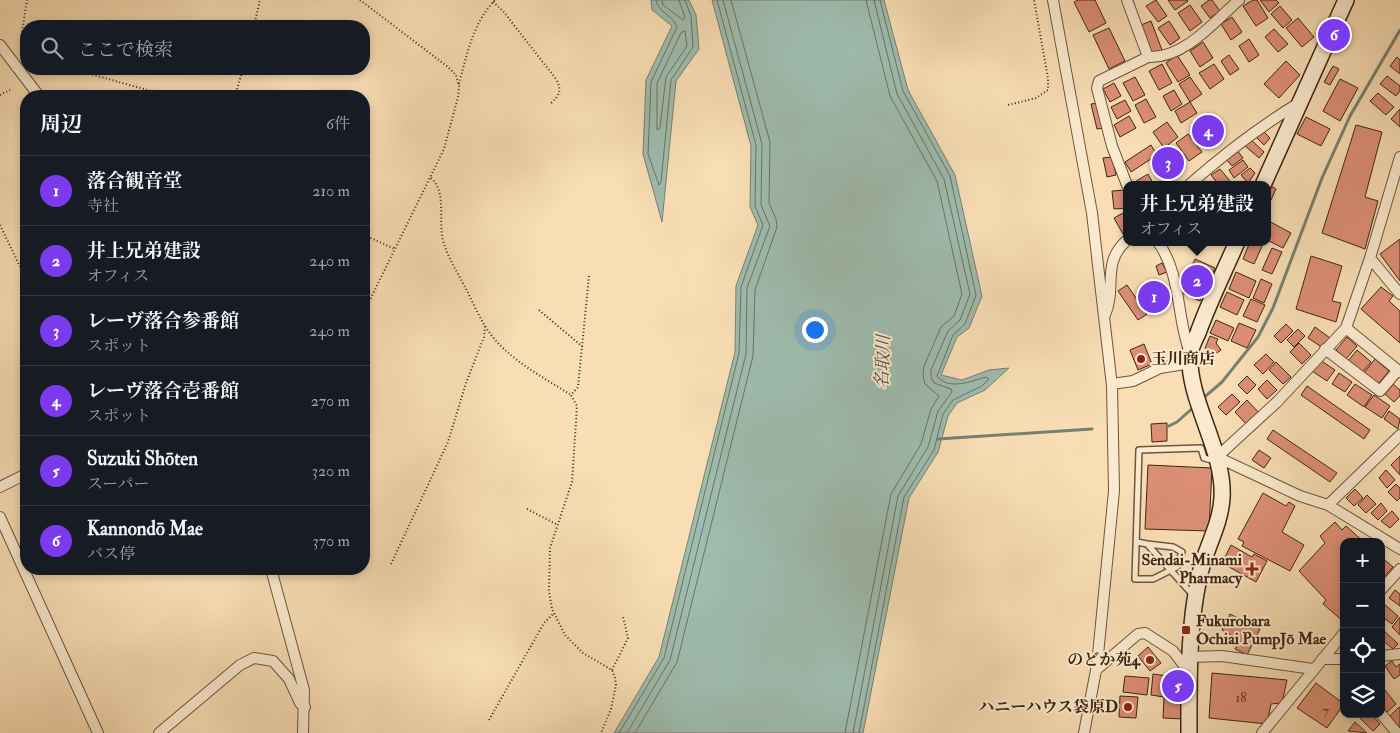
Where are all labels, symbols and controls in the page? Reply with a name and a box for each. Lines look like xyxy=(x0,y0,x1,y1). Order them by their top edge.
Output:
pin: 6 xyxy=(1318,16,1350,54)
search box xyxy=(20,20,370,75)
icon: search xyxy=(38,34,66,62)
text: ここで検索 xyxy=(78,38,173,62)
text: 周辺 xyxy=(40,111,82,138)
pin: 4 xyxy=(1192,112,1224,150)
text: 6件 xyxy=(326,114,350,134)
pin: 3 xyxy=(1152,144,1184,182)
text: 落合観音堂 xyxy=(87,169,182,193)
text: 1 xyxy=(53,181,59,201)
text: 210 m xyxy=(312,181,350,201)
popup xyxy=(1123,181,1271,246)
text: 井上兄弟建設 xyxy=(1140,192,1254,216)
text: 寺社 xyxy=(87,196,119,216)
text: オフィス xyxy=(1140,219,1202,239)
text: 井上兄弟建設 xyxy=(87,239,201,263)
text: 2 xyxy=(52,251,60,271)
text: 240 m xyxy=(309,251,350,271)
pin: 2 xyxy=(1181,262,1213,300)
text: オフィス xyxy=(87,266,149,286)
pin: 1 xyxy=(1138,278,1170,316)
text: レーヴ落合参番館 xyxy=(87,309,239,333)
your location xyxy=(802,317,828,343)
text: 3 xyxy=(53,321,59,341)
text: 240 m xyxy=(309,321,350,341)
water label: 名取川 xyxy=(871,333,896,389)
text: スポット xyxy=(87,336,151,356)
place label: 玉川商店 xyxy=(1151,349,1215,369)
marker: 玉川商店 xyxy=(1135,353,1147,365)
text: レーヴ落合壱番館 xyxy=(87,379,239,403)
text: 4 xyxy=(52,391,60,411)
text: 270 m xyxy=(311,391,350,411)
text: スポット xyxy=(87,406,151,426)
text: Suzuki Shōten xyxy=(87,447,198,471)
text: 5 xyxy=(52,461,60,481)
text: 320 m xyxy=(312,461,350,481)
text: スーパー xyxy=(87,474,149,494)
text: Kannondō Mae xyxy=(87,517,203,541)
text: 6 xyxy=(52,531,60,551)
text: 370 m xyxy=(313,531,350,551)
map controls xyxy=(1340,538,1385,718)
button: + xyxy=(1340,538,1385,583)
text: バス停 xyxy=(87,544,135,564)
place label: Sendai-Minami Pharmacy xyxy=(1142,550,1243,589)
marker: Sendai-Minami Pharmacy xyxy=(1246,563,1258,575)
button: − xyxy=(1340,583,1385,628)
place label: Fukurobara Ochiai PumpJō Mae xyxy=(1196,611,1327,650)
marker: Fukurobara Ochiai PumpJō Mae xyxy=(1180,624,1192,636)
button: locate xyxy=(1340,628,1385,673)
place label: のどか苑4 xyxy=(1067,650,1141,670)
marker: のどか苑4 xyxy=(1144,654,1156,666)
pin: 5 xyxy=(1162,667,1194,705)
button: layers xyxy=(1340,673,1385,718)
house number: 18 xyxy=(1235,689,1247,706)
place label: ハニーハウス袋原D xyxy=(978,697,1118,717)
marker: ハニーハウス袋原D xyxy=(1122,701,1134,713)
house number: 7 xyxy=(1323,702,1330,719)

